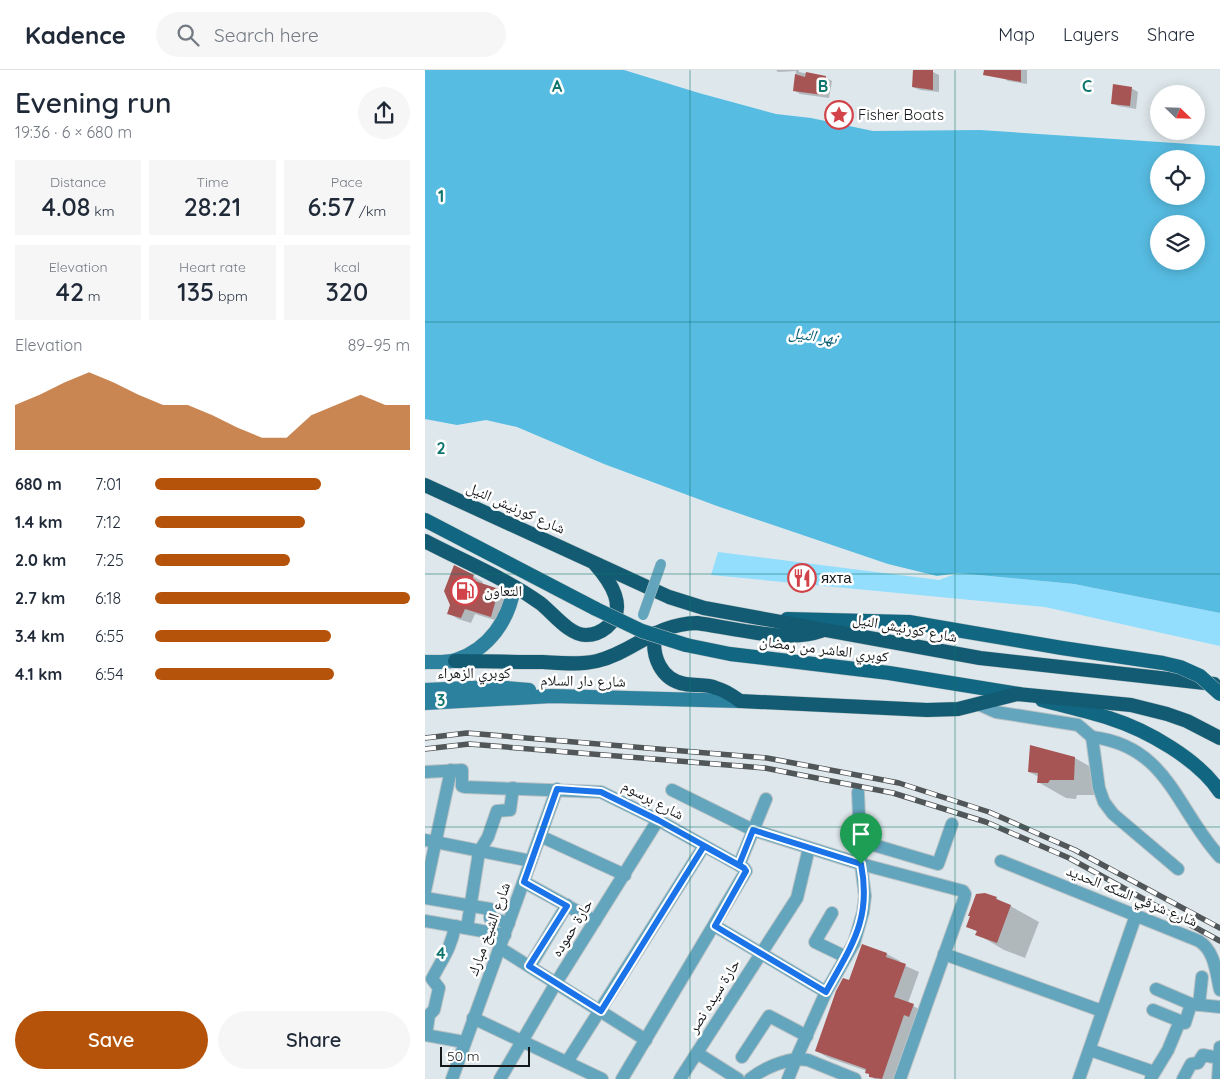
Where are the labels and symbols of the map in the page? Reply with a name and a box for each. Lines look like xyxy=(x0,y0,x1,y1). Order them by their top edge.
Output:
text: A xyxy=(552,76,563,96)
text: B xyxy=(818,76,828,96)
text: C xyxy=(1082,76,1092,96)
north arrow xyxy=(1150,85,1205,140)
place icon: Fisher Boats xyxy=(824,100,854,130)
place label: Fisher Boats xyxy=(858,105,944,124)
text: 1 xyxy=(438,186,444,206)
water label: نهر النيل xyxy=(787,322,841,350)
text: 2 xyxy=(436,438,446,458)
street label: شارع كورنيش النيل xyxy=(464,477,569,539)
restaurant icon: яхта xyxy=(787,563,817,593)
place label: яхта xyxy=(821,568,852,587)
fuel station icon: التعاون xyxy=(450,576,480,606)
place label: التعاون xyxy=(484,581,522,601)
street label: شارع كورنيش النيل xyxy=(851,609,959,647)
street label: كوبري العاشر من رمضان xyxy=(758,631,890,669)
street label: كوبري الزهراء xyxy=(437,663,511,685)
street label: شارع دار السلام xyxy=(540,670,626,692)
text: 3 xyxy=(437,690,445,710)
street label: شارع برسوم xyxy=(619,775,687,825)
pin xyxy=(840,813,882,864)
street label: شارع شرقي السكه الحديد xyxy=(1063,861,1201,933)
street label: شارع الشيخ مبارك xyxy=(463,879,515,978)
street label: حارة حموده xyxy=(546,895,597,960)
text: 4 xyxy=(436,943,446,963)
street label: حارة سيده نصر xyxy=(683,955,744,1037)
scale bar xyxy=(440,1044,530,1067)

